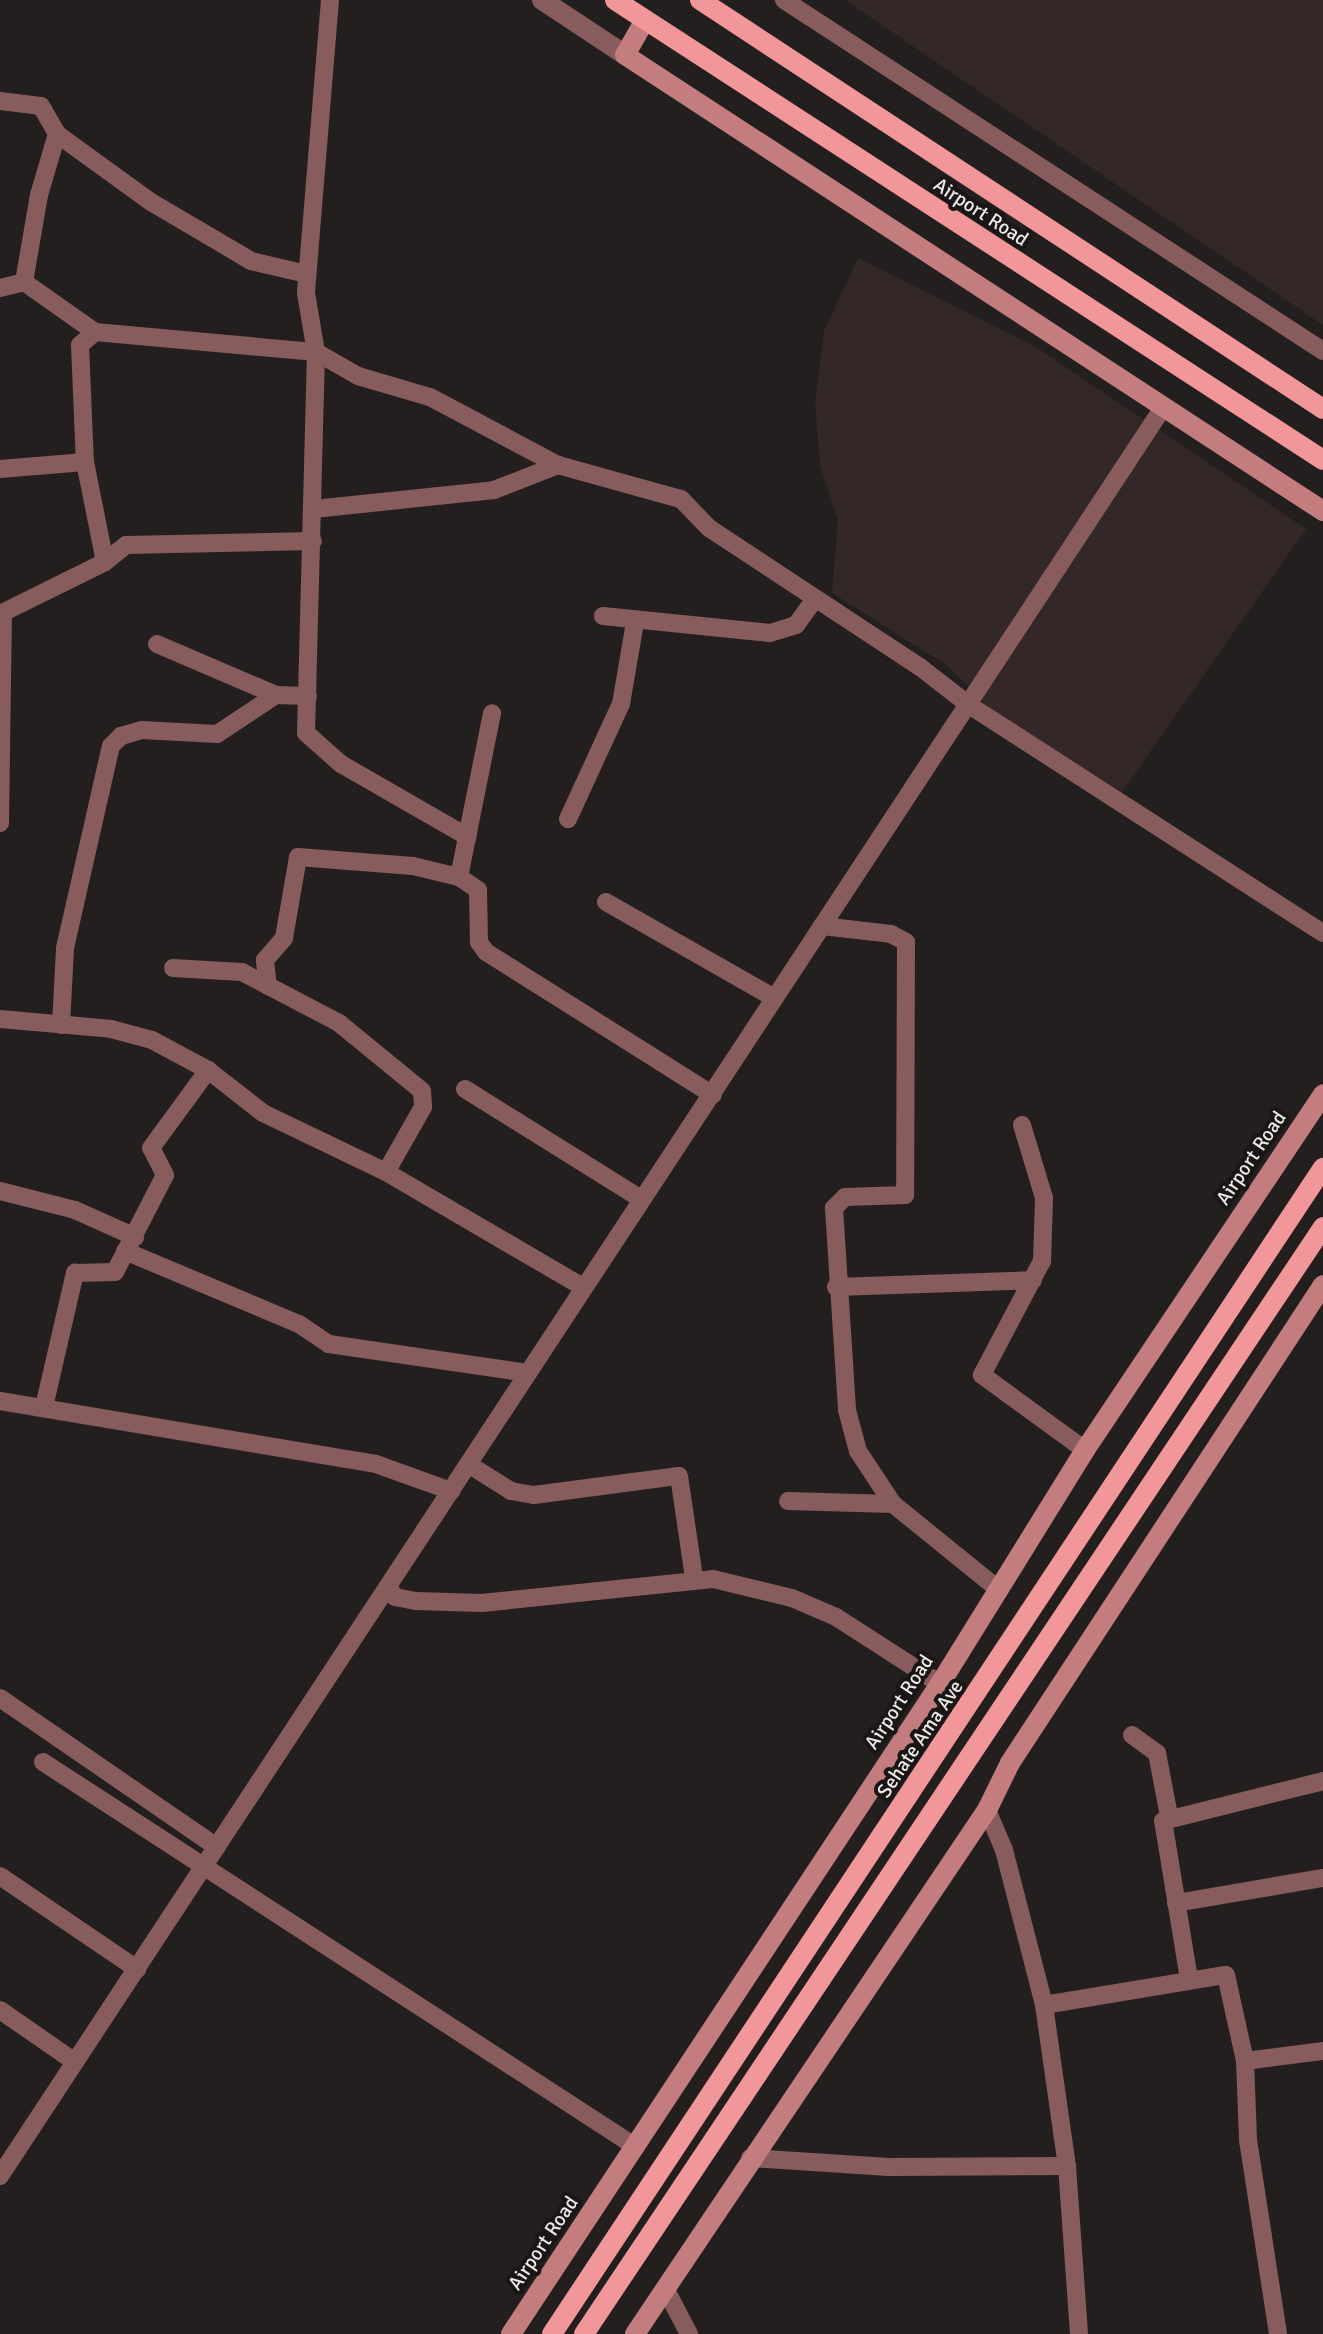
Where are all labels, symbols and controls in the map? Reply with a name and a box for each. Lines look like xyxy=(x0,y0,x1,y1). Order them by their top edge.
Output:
street label: Airport Road xyxy=(929,173,1033,251)
street label: Airport Road xyxy=(1211,1107,1291,1209)
street label: Airport Road xyxy=(860,1650,938,1754)
street label: Sehate Ama Ave xyxy=(872,1676,968,1802)
street label: Airport Road xyxy=(503,2192,583,2294)

